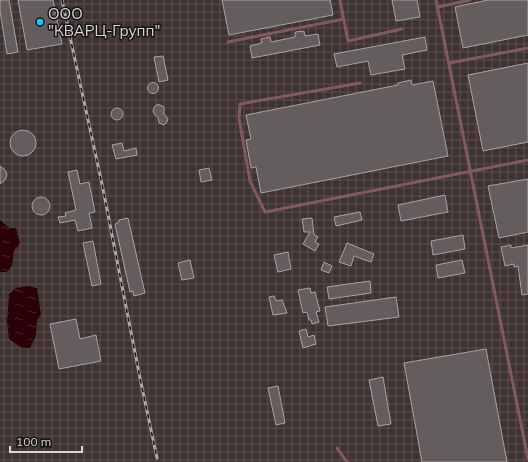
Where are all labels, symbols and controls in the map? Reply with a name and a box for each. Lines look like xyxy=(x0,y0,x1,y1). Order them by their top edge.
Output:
place label: ООО "КВАРЦ-Групп" xyxy=(48,4,160,40)
marker: ООО "КВАРЦ-Групп" xyxy=(35,17,45,27)
scale bar xyxy=(10,428,82,454)
text: 100 m xyxy=(16,434,51,449)

